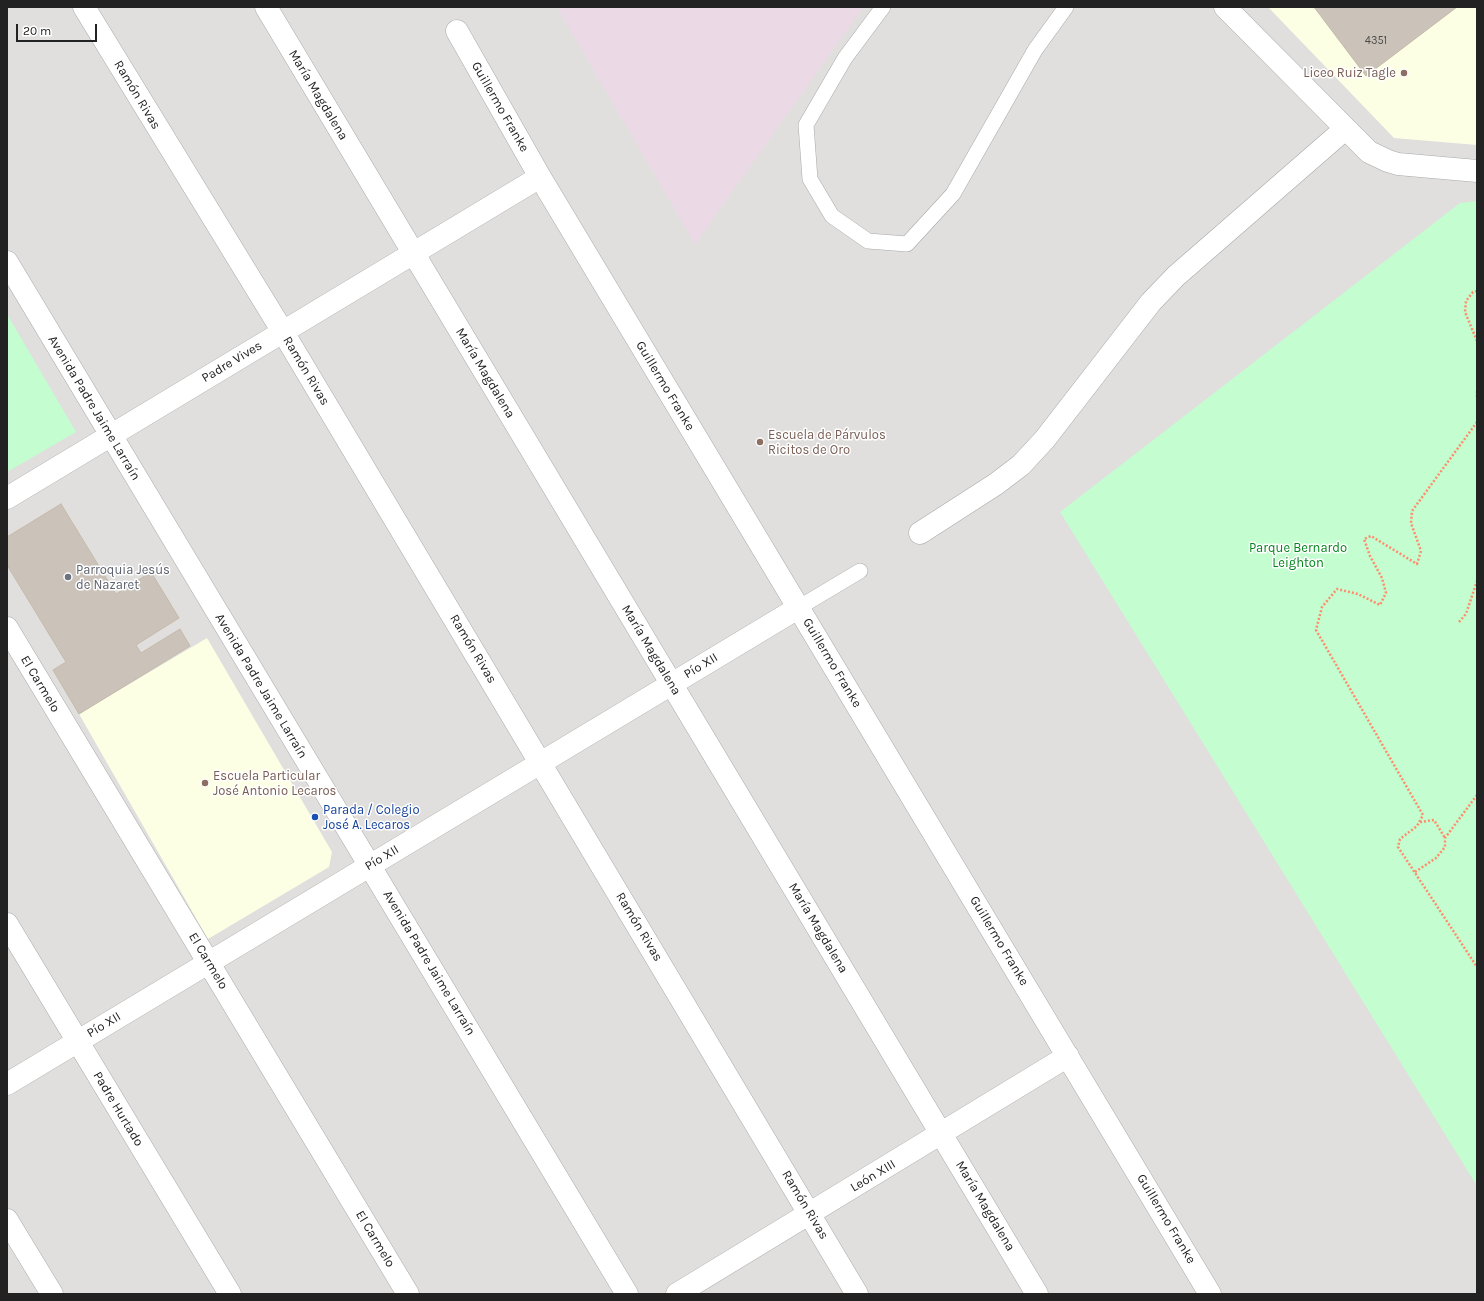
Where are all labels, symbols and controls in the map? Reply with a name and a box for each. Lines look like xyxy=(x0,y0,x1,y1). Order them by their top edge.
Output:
scale bar xyxy=(18,16,99,42)
text: 20 m xyxy=(23,24,51,38)
house number: 4351 xyxy=(1365,34,1387,48)
street label: María Magdalena xyxy=(285,47,351,143)
street label: Ramón Rivas xyxy=(110,58,164,132)
street label: Guillermo Franke xyxy=(468,59,532,155)
place label: Liceo Ruiz Tagle xyxy=(1303,65,1396,81)
marker: Liceo Ruiz Tagle xyxy=(1399,68,1409,78)
street label: María Magdalena xyxy=(452,325,518,421)
street label: Avenida Padre Jaime Larraín xyxy=(44,333,144,483)
street label: Ramón Rivas xyxy=(279,334,333,408)
street label: Padre Vives xyxy=(199,338,265,386)
street label: Guillermo Franke xyxy=(632,338,698,434)
place label: Escuela de Párvulos Ricitos de Oro xyxy=(768,427,886,458)
marker: Escuela de Párvulos Ricitos de Oro xyxy=(755,437,765,447)
park label: Parque Bernardo Leighton xyxy=(1249,540,1347,571)
place label: Parroquia Jesús de Nazaret xyxy=(76,562,170,593)
marker: Parroquia Jesús de Nazaret xyxy=(63,572,73,582)
street label: María Magdalena xyxy=(618,602,684,698)
street label: Avenida Padre Jaime Larraín xyxy=(211,611,311,761)
street label: Ramón Rivas xyxy=(446,612,500,686)
street label: Guillermo Franke xyxy=(799,615,865,711)
street label: Pío XII xyxy=(681,650,721,682)
street label: El Carmelo xyxy=(17,653,63,715)
place label: Escuela Particular José Antonio Lecaros xyxy=(213,768,336,799)
marker: Escuela Particular José Antonio Lecaros xyxy=(200,778,210,788)
place label: Parada / Colegio José A. Lecaros xyxy=(323,802,420,833)
marker: Parada / Colegio José A. Lecaros xyxy=(310,812,320,822)
street label: Pío XII xyxy=(362,842,402,874)
street label: María Magdalena xyxy=(785,880,851,976)
street label: Avenida Padre Jaime Larraín xyxy=(379,888,479,1038)
street label: Ramón Rivas xyxy=(612,890,666,964)
street label: Guillermo Franke xyxy=(966,893,1032,989)
street label: El Carmelo xyxy=(185,930,231,992)
street label: Pío XII xyxy=(84,1009,124,1041)
street label: Padre Hurtado xyxy=(90,1069,146,1149)
street label: León XIII xyxy=(848,1156,898,1196)
street label: María Magdalena xyxy=(952,1158,1018,1254)
street label: Ramón Rivas xyxy=(778,1168,832,1242)
street label: Guillermo Franke xyxy=(1133,1171,1199,1267)
street label: El Carmelo xyxy=(352,1208,398,1270)

